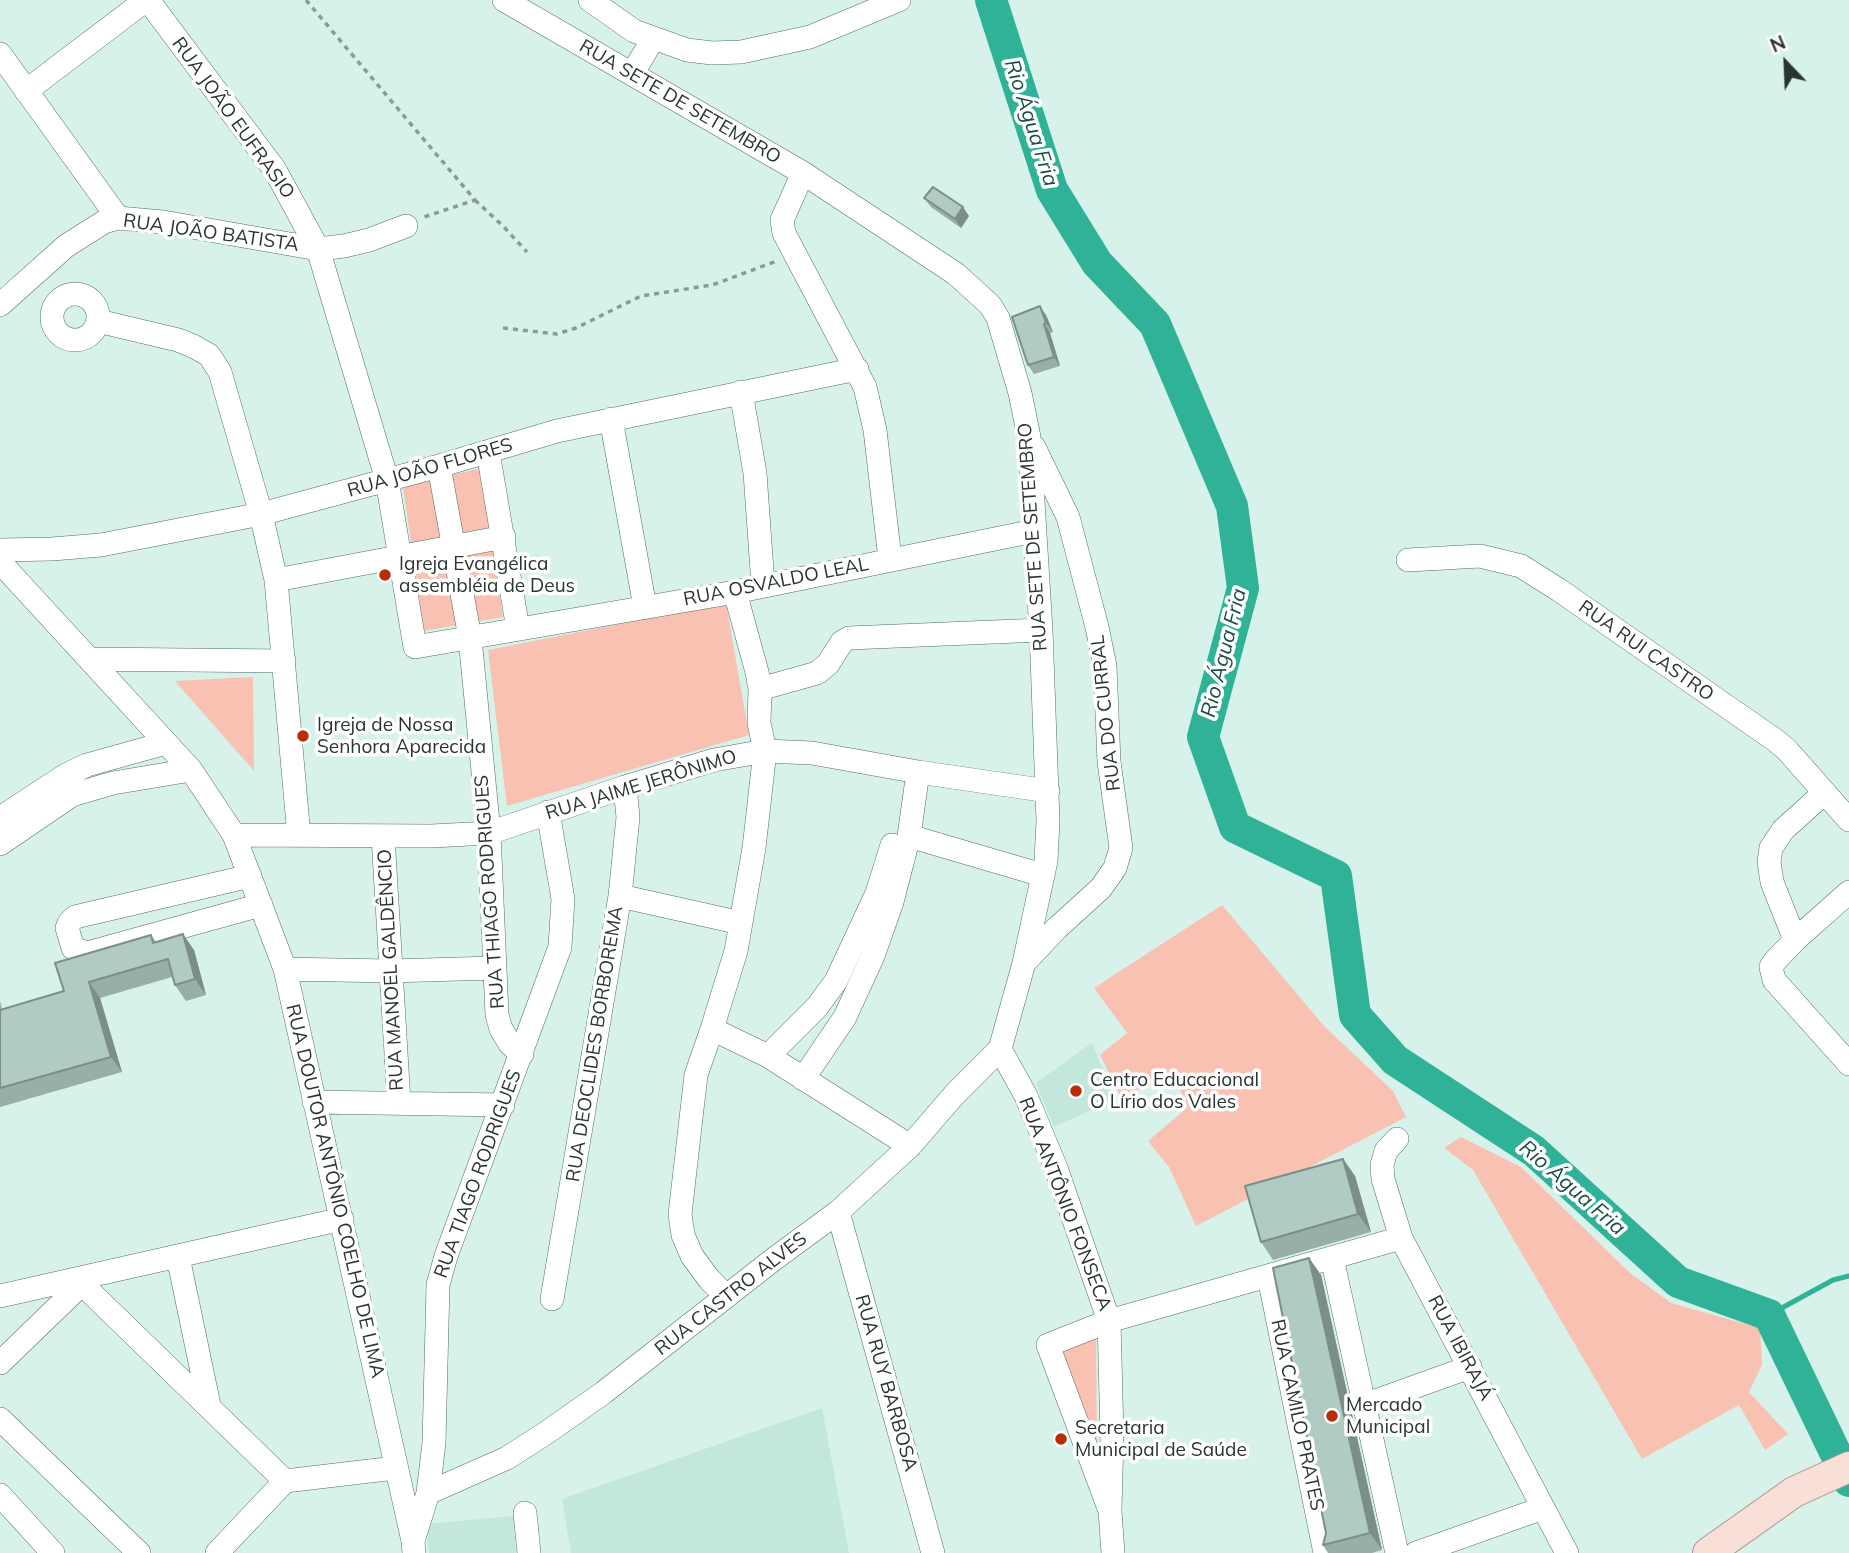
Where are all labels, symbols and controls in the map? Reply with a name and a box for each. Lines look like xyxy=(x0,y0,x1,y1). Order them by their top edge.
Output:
north arrow xyxy=(1751,28,1821,98)
text: N xyxy=(1766,30,1789,58)
street label: RUA JOÃO EUFRASIO xyxy=(167,33,299,203)
street label: RUA SETE DE SETEMBRO xyxy=(575,35,785,169)
water label: Rio Água Fria xyxy=(999,56,1063,190)
street label: RUA JOÃO BATISTA xyxy=(122,209,300,257)
street label: RUA SETE DE SETEMBRO xyxy=(1014,422,1052,652)
street label: RUA JOÃO FLORES xyxy=(345,433,515,503)
place label: Igreja Evangélica assembléia de Deus xyxy=(399,553,575,597)
street label: RUA OSVALDO LEAL xyxy=(682,553,870,611)
marker: Igreja Evangélica assembléia de Deus xyxy=(377,567,393,583)
water label: Rio Água Fria xyxy=(1196,586,1252,720)
street label: RUA RUI CASTRO xyxy=(1574,596,1718,706)
street label: RUA DO CURRAL xyxy=(1086,634,1126,792)
place label: Igreja de Nossa Senhora Aparecida xyxy=(317,714,486,758)
marker: Igreja de Nossa Senhora Aparecida xyxy=(295,728,311,744)
street label: RUA JAIME JERÔNIMO xyxy=(543,745,739,825)
street label: RUA THIAGO RODRIGUES xyxy=(470,774,510,1010)
street label: RUA MANOEL GALDÊNCIO xyxy=(373,849,409,1091)
street label: RUA DEOCLIDES BORBOREMA xyxy=(562,904,628,1184)
street label: RUA DOUTOR ANTÔNIO COELHO DE LIMA xyxy=(281,1002,389,1380)
street label: RUA TIAGO RODRIGUES xyxy=(430,1067,526,1281)
place label: Centro Educacional O Lírio dos Vales xyxy=(1090,1069,1259,1113)
marker: Centro Educacional O Lírio dos Vales xyxy=(1068,1083,1084,1099)
street label: RUA ANTÔNIO FONSECA xyxy=(1014,1094,1116,1314)
water label: Rio Água Fria xyxy=(1514,1135,1630,1241)
street label: RUA CASTRO ALVES xyxy=(650,1228,812,1360)
street label: RUA IBIRAJÁ xyxy=(1423,1291,1497,1405)
street label: RUA RUY BARBOSA xyxy=(850,1292,922,1474)
street label: RUA CAMILO PRATES xyxy=(1266,1317,1328,1513)
place label: Mercado Municipal xyxy=(1346,1394,1430,1438)
marker: Mercado Municipal xyxy=(1324,1408,1340,1424)
place label: Secretaria Municipal de Saúde xyxy=(1075,1417,1247,1461)
marker: Secretaria Municipal de Saúde xyxy=(1053,1431,1069,1447)

